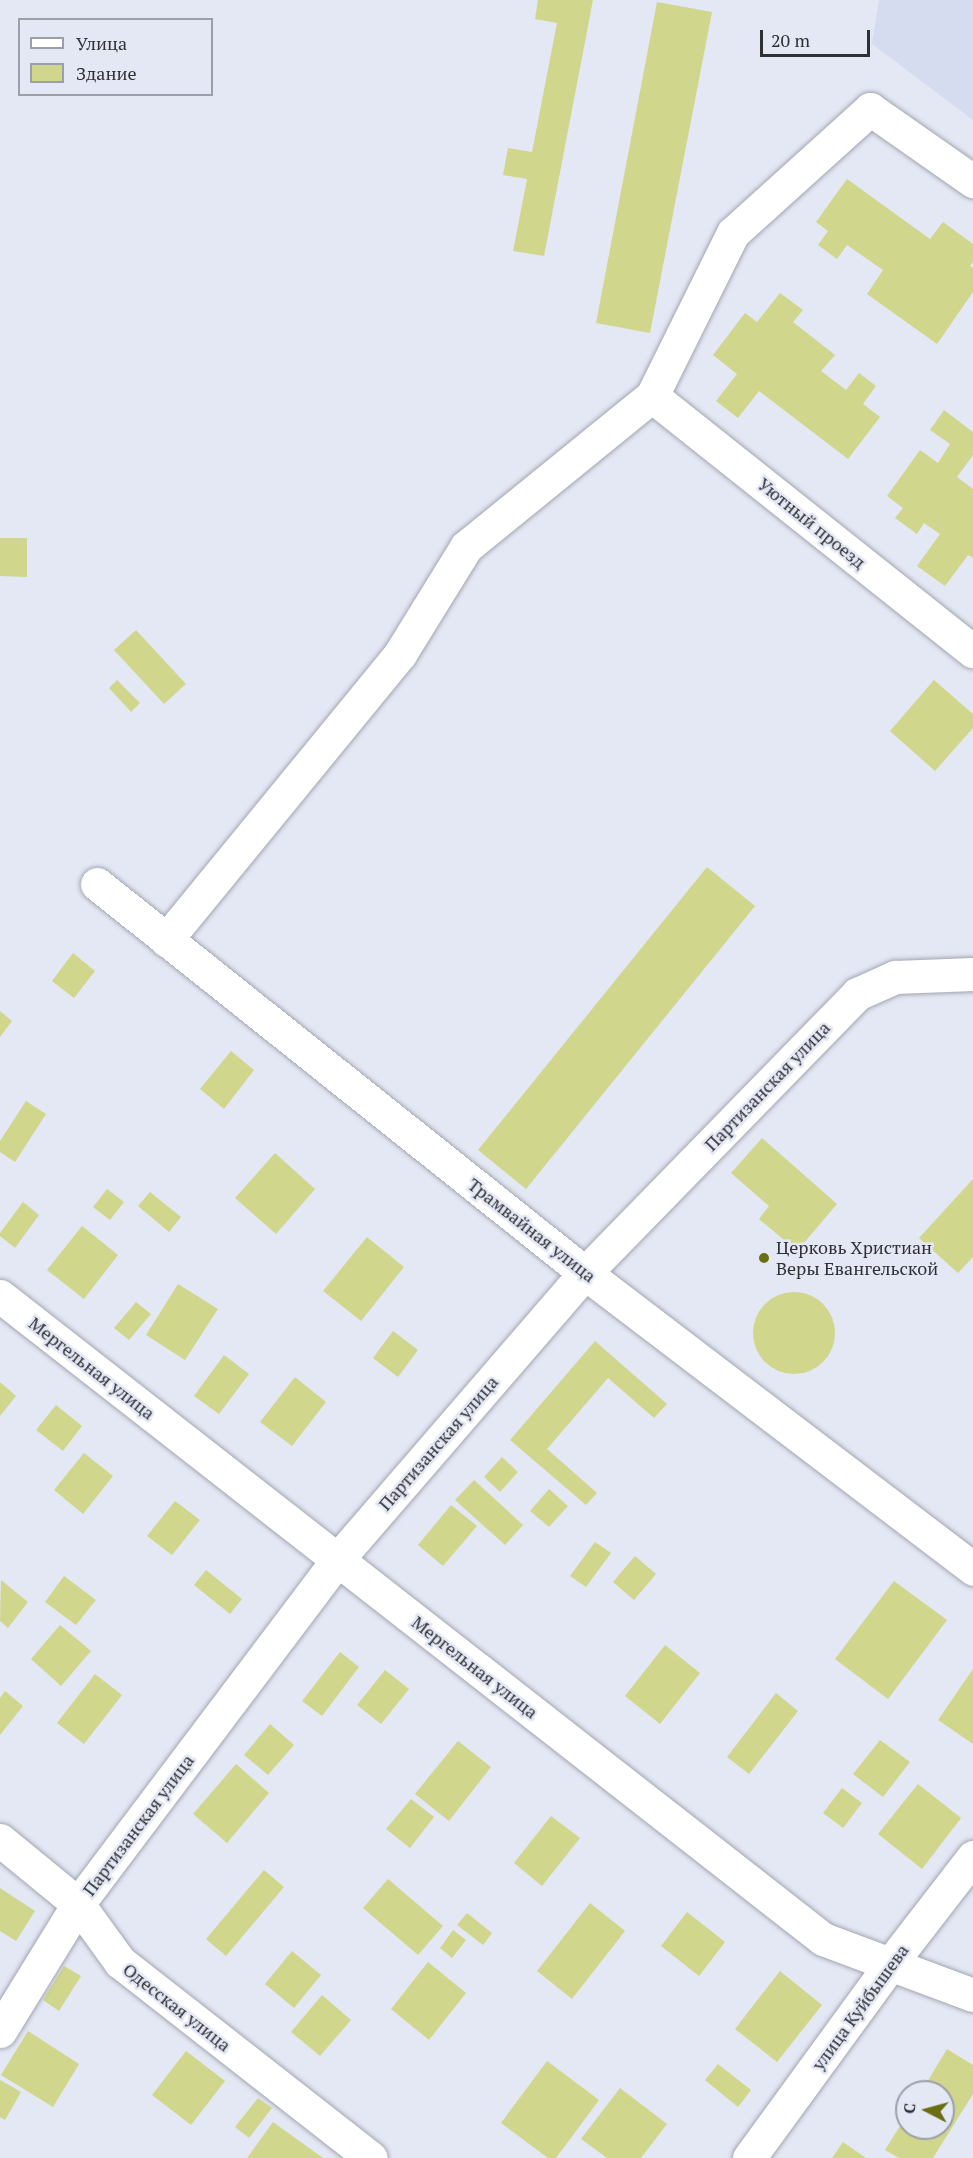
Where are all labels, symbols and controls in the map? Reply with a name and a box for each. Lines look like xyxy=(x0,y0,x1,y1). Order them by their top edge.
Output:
legend xyxy=(18,18,213,96)
scale bar xyxy=(763,18,872,56)
text: 20 m xyxy=(771,28,810,52)
text: Улица xyxy=(76,31,127,55)
text: Здание xyxy=(76,61,136,85)
street label: Уютный проезд xyxy=(754,473,870,573)
street label: Партизанская улица xyxy=(700,1017,834,1155)
street label: Трамвайная улица xyxy=(464,1173,600,1287)
place label: Церковь Христиан Веры Евангельской xyxy=(776,1237,938,1280)
marker: Церковь Христиан Веры Евангельской xyxy=(757,1251,771,1265)
street label: Мергельная улица xyxy=(25,1312,159,1424)
street label: Партизанская улица xyxy=(374,1371,502,1515)
street label: Мергельная улица xyxy=(408,1611,542,1723)
street label: Партизанская улица xyxy=(78,1750,198,1900)
street label: улица Куйбышева xyxy=(807,1940,913,2074)
street label: Одесская улица xyxy=(119,1958,235,2056)
north arrow xyxy=(895,2080,955,2140)
text: С xyxy=(898,2102,921,2115)

